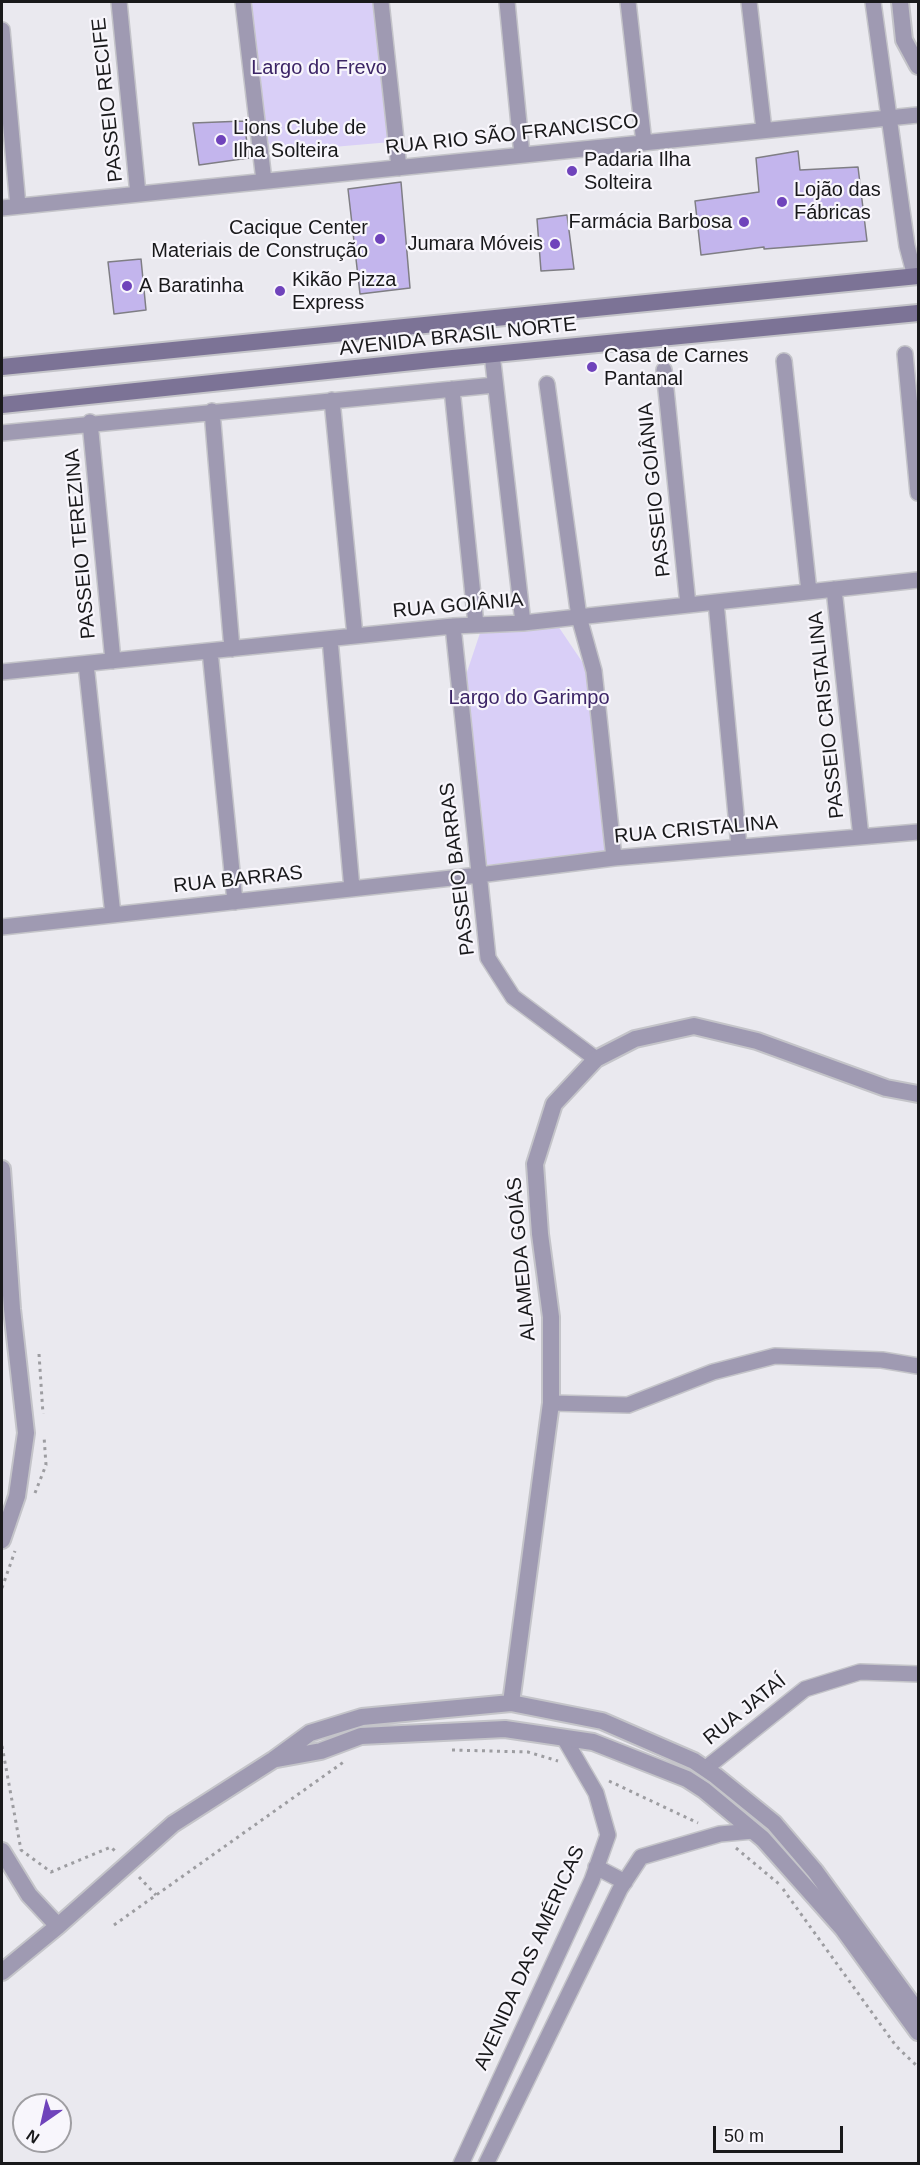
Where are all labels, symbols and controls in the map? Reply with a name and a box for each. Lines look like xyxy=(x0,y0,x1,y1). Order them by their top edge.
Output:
street label: PASSEIO RECIFE xyxy=(87,17,129,183)
park label: Largo do Frevo xyxy=(251,56,387,80)
street label: RUA RIO SÃO FRANCISCO xyxy=(384,110,640,160)
place label: Lions Clube de Ilha Solteira xyxy=(233,116,366,163)
marker: Lions Clube de Ilha Solteira xyxy=(214,133,228,147)
place label: Padaria Ilha Solteira xyxy=(584,148,691,195)
marker: Padaria Ilha Solteira xyxy=(565,164,579,178)
place label: Lojão das Fábricas xyxy=(794,178,881,225)
marker: Lojão das Fábricas xyxy=(775,195,789,209)
place label: Farmácia Barbosa xyxy=(569,210,732,234)
marker: Farmácia Barbosa xyxy=(737,215,751,229)
place label: Cacique Center Materiais de Construção xyxy=(151,216,368,263)
marker: Cacique Center Materiais de Construção xyxy=(373,232,387,246)
place label: Jumara Móveis xyxy=(407,232,543,256)
marker: Jumara Móveis xyxy=(548,237,562,251)
place label: Kikão Pizza Express xyxy=(292,268,396,315)
place label: A Baratinha xyxy=(139,274,244,298)
marker: A Baratinha xyxy=(120,279,134,293)
marker: Kikão Pizza Express xyxy=(273,284,287,298)
street label: AVENIDA BRASIL NORTE xyxy=(338,313,578,361)
place label: Casa de Carnes Pantanal xyxy=(604,344,749,391)
marker: Casa de Carnes Pantanal xyxy=(585,360,599,374)
street label: PASSEIO GOIÂNIA xyxy=(634,402,676,578)
street label: PASSEIO TEREZINA xyxy=(61,448,101,640)
street label: RUA GOIÂNIA xyxy=(392,588,524,624)
street label: PASSEIO CRISTALINA xyxy=(804,610,850,820)
park label: Largo do Garimpo xyxy=(448,686,610,710)
street label: PASSEIO BARRAS xyxy=(435,781,481,957)
street label: RUA CRISTALINA xyxy=(613,811,779,849)
street label: RUA BARRAS xyxy=(172,861,304,899)
street label: ALAMEDA GOIÁS xyxy=(503,1176,541,1342)
street label: RUA JATAÍ xyxy=(699,1669,791,1751)
street label: AVENIDA DAS AMÉRICAS xyxy=(470,1842,590,2074)
north arrow xyxy=(12,2093,72,2153)
scale bar xyxy=(716,2114,846,2152)
text: N xyxy=(23,2126,42,2147)
text: 50 m xyxy=(724,2126,764,2146)

